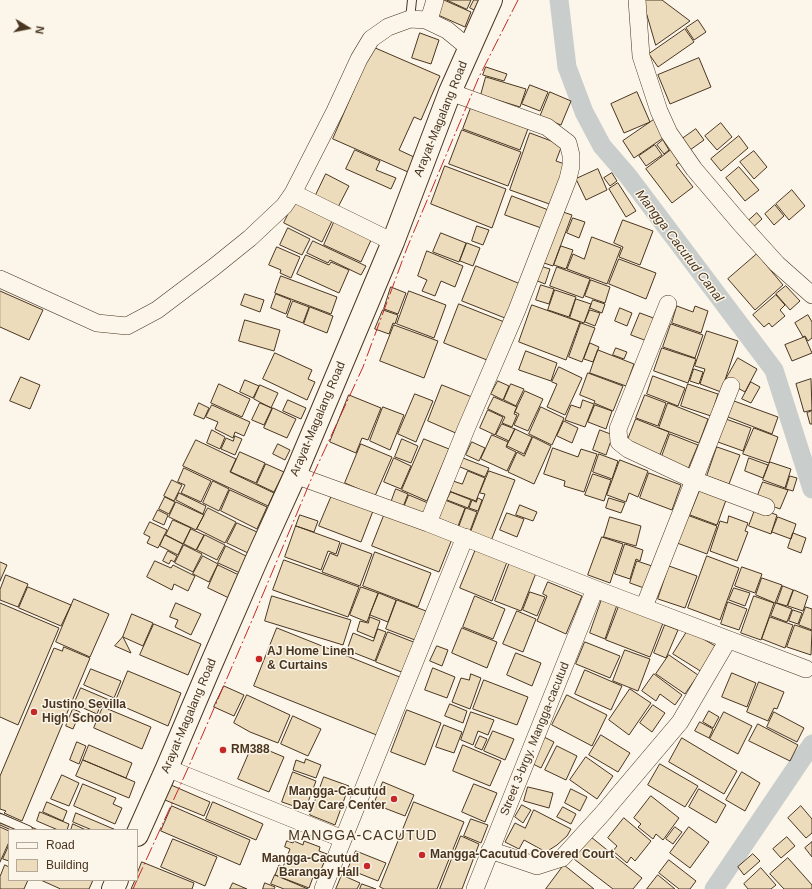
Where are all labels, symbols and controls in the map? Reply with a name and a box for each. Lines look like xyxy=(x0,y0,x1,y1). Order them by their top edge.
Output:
north arrow xyxy=(8,8,48,48)
text: N xyxy=(33,25,46,35)
street label: Arayat-Magalang Road xyxy=(411,59,471,179)
water label: Mangga Cacutud Canal xyxy=(632,187,726,305)
street label: Arayat-Magalang Road xyxy=(287,359,349,479)
place label: AJ Home Linen & Curtains xyxy=(267,645,354,673)
marker: AJ Home Linen & Curtains xyxy=(254,654,264,664)
street label: Arayat-Magalang Road xyxy=(158,656,220,776)
street label: Street 3-brgy. Mangga-cacutud xyxy=(498,660,572,818)
place label: Justino Sevilla High School xyxy=(42,698,126,726)
marker: Justino Sevilla High School xyxy=(29,707,39,717)
place label: RM388 xyxy=(231,743,270,757)
marker: RM388 xyxy=(218,745,228,755)
place label: Mangga-Cacutud Day Care Center xyxy=(289,785,386,813)
marker: Mangga-Cacutud Day Care Center xyxy=(389,794,399,804)
district label: MANGGA-CACUTUD xyxy=(288,828,438,844)
legend xyxy=(8,829,138,881)
text: Road xyxy=(46,838,75,852)
place label: Mangga-Cacutud Covered Court xyxy=(430,848,614,862)
marker: Mangga-Cacutud Covered Court xyxy=(417,850,427,860)
place label: Mangga-Cacutud Barangay Hall xyxy=(262,852,359,880)
text: Building xyxy=(46,858,89,872)
marker: Mangga-Cacutud Barangay Hall xyxy=(362,861,372,871)

